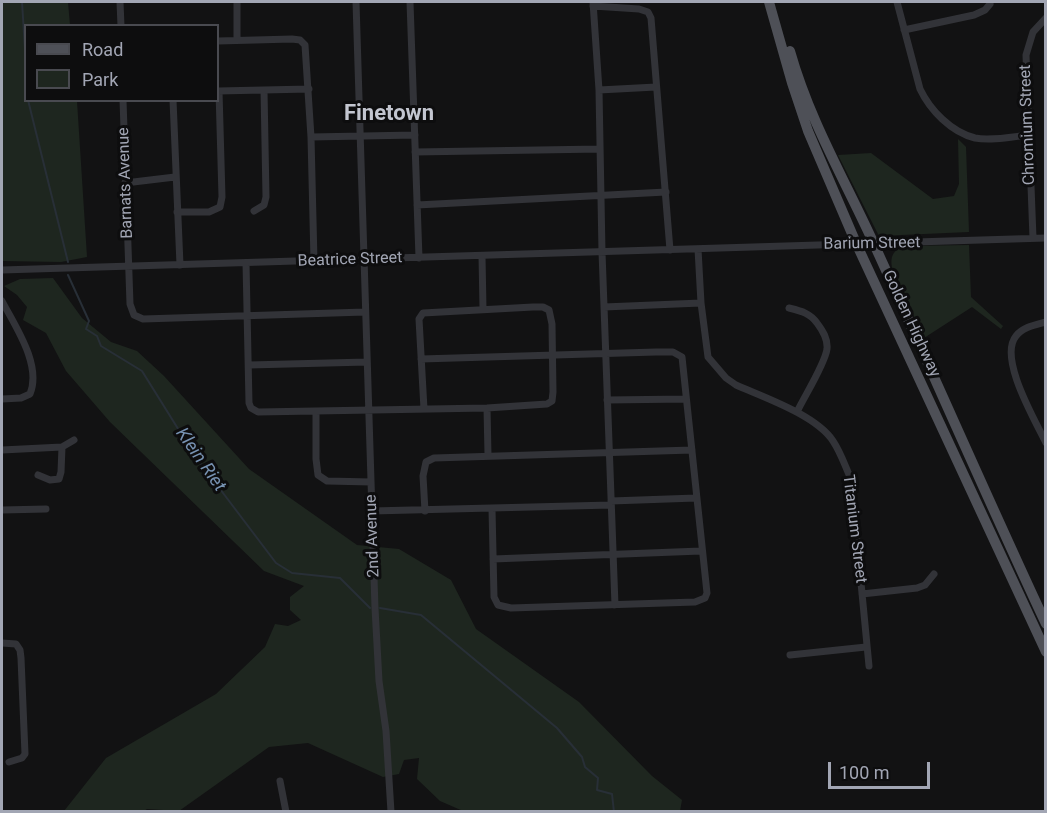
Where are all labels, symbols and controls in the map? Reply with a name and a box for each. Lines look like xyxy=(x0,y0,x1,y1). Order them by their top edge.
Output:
legend xyxy=(24,24,219,102)
text: Road xyxy=(82,39,123,60)
street label: Chromium Street xyxy=(1016,64,1040,186)
text: Park xyxy=(82,69,118,90)
district label: Finetown xyxy=(344,101,434,127)
street label: Barnats Avenue xyxy=(114,127,138,239)
street label: Barium Street xyxy=(823,234,921,254)
street label: Beatrice Street xyxy=(297,249,403,271)
street label: Golden Highway xyxy=(878,268,944,380)
water label: Klein Riet xyxy=(170,424,230,496)
street label: Titanium Street xyxy=(838,474,870,584)
street label: 2nd Avenue xyxy=(362,494,384,578)
scale bar xyxy=(831,750,933,788)
text: 100 m xyxy=(839,762,890,783)

